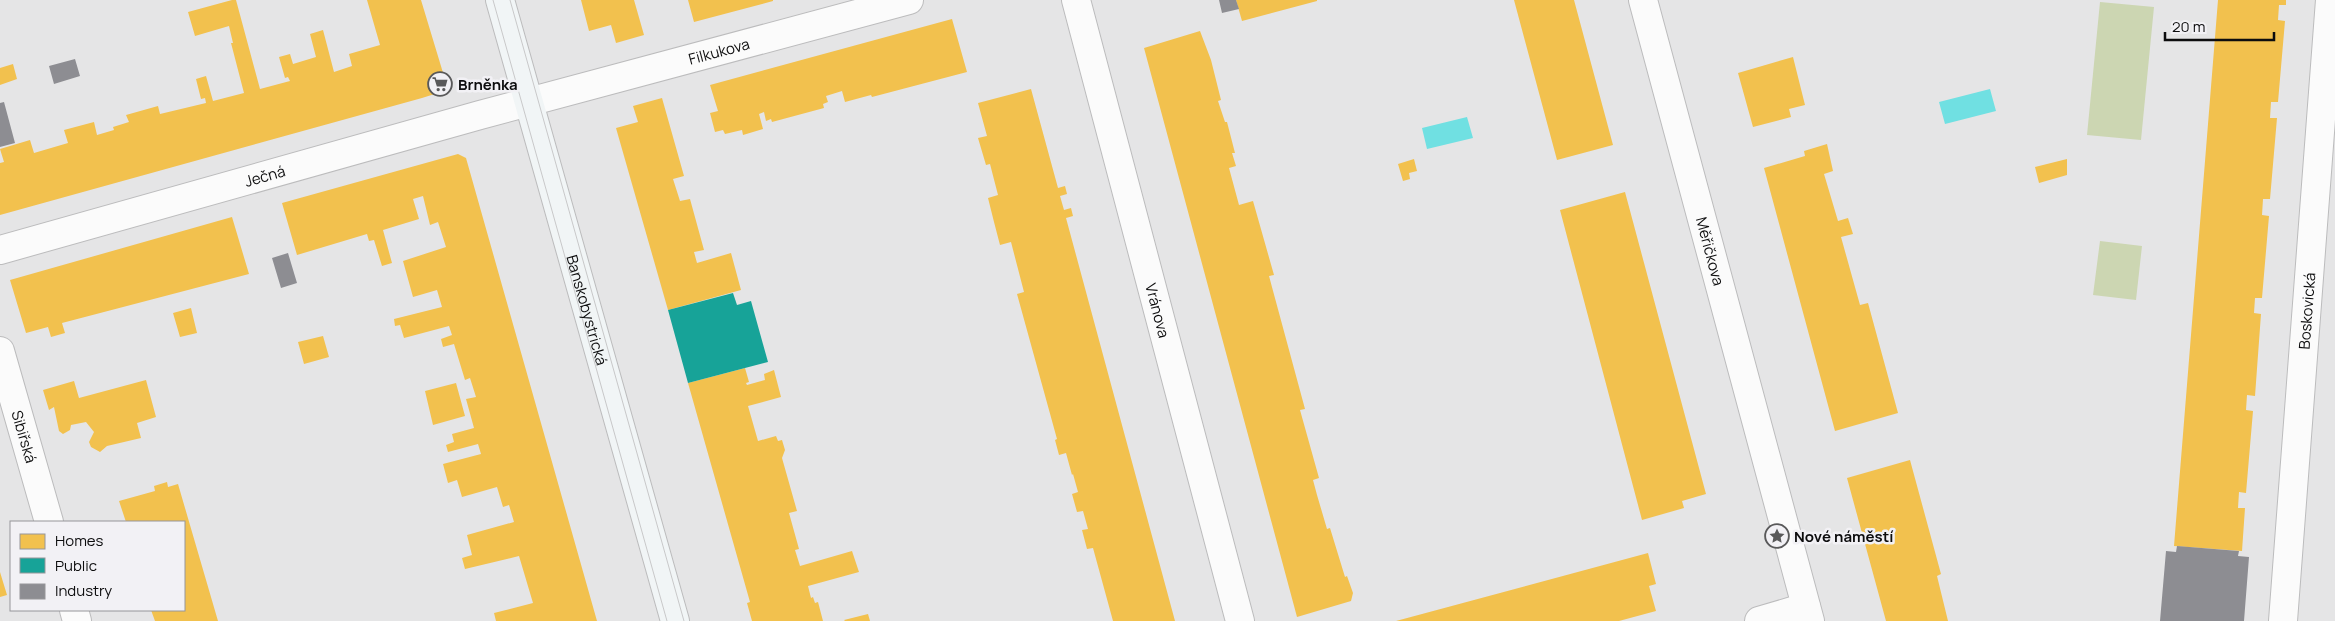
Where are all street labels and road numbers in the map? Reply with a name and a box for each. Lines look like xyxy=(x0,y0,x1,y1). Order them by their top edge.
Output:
street label: Filkukova xyxy=(686,33,752,69)
street label: Ječná xyxy=(242,160,287,191)
street label: Měřičkova xyxy=(1691,215,1730,288)
street label: Banskobystrická xyxy=(562,252,613,368)
street label: Boskovická xyxy=(2293,272,2320,350)
street label: Vránova xyxy=(1141,281,1175,340)
street label: Sibiřská xyxy=(7,408,42,465)

